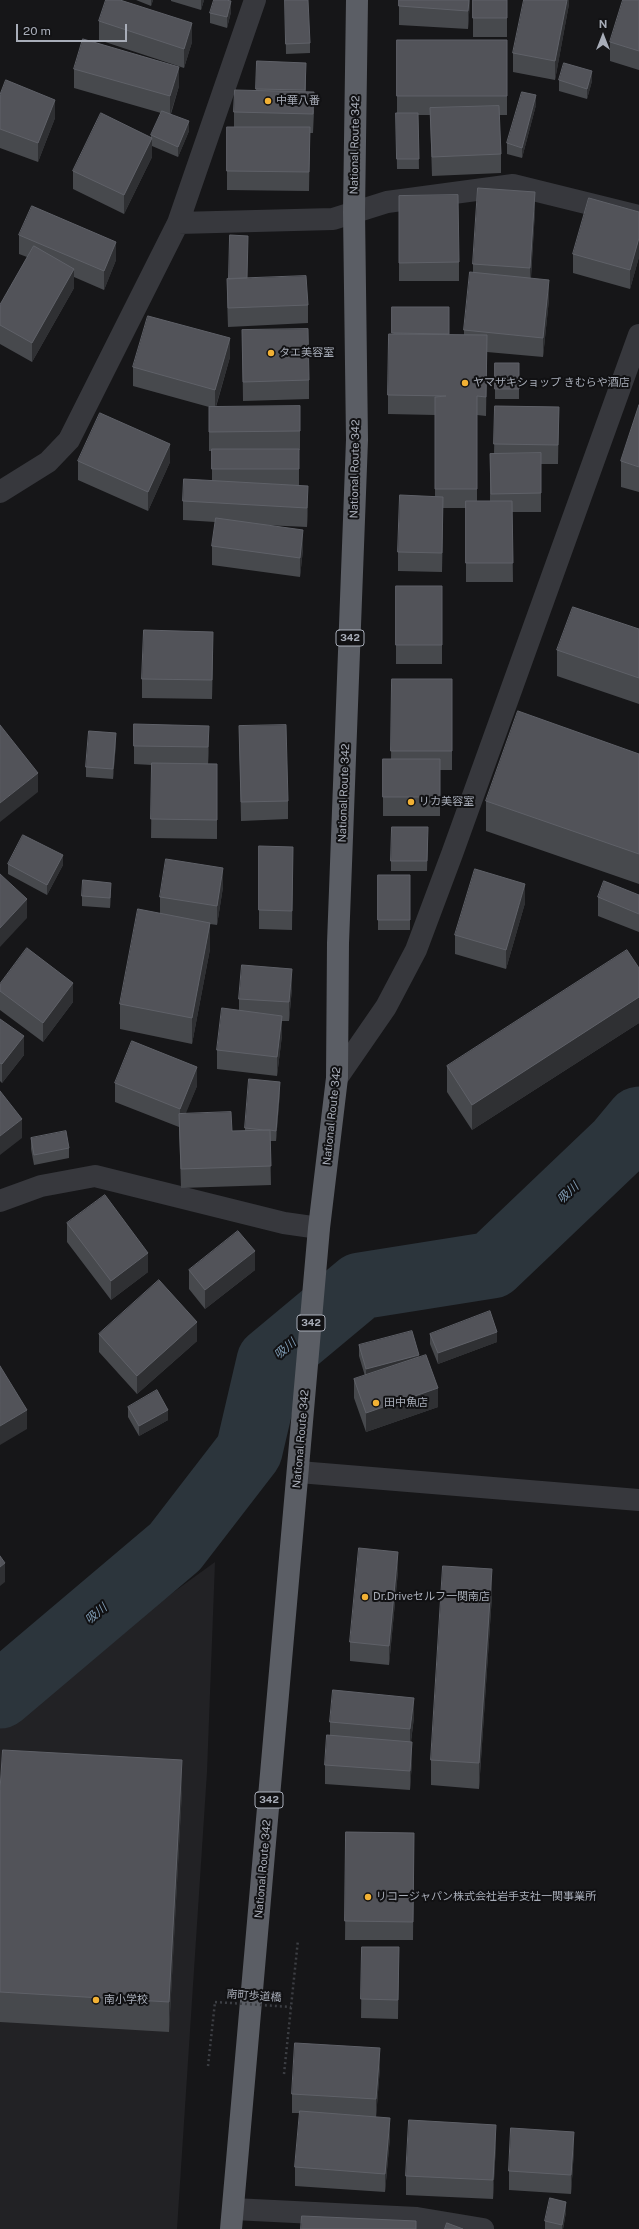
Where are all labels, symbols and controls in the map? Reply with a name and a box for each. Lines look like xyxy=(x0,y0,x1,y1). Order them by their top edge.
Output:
scale bar xyxy=(18,16,129,42)
north arrow xyxy=(583,16,623,56)
text: N xyxy=(599,18,607,30)
text: 20 m xyxy=(23,24,51,38)
place label: 中華八番 xyxy=(276,94,320,108)
street label: National Route 342 xyxy=(348,95,362,195)
marker: 中華八番 xyxy=(263,96,273,106)
place label: タエ美容室 xyxy=(279,346,334,360)
marker: タエ美容室 xyxy=(266,348,276,358)
place label: ヤマザキショップ きむらや酒店 xyxy=(473,376,630,390)
marker: ヤマザキショップ きむらや酒店 xyxy=(460,378,470,388)
street label: National Route 342 xyxy=(348,419,362,519)
road number: 342 xyxy=(336,630,364,646)
street label: National Route 342 xyxy=(336,743,352,843)
place label: リカ美容室 xyxy=(419,795,474,809)
marker: リカ美容室 xyxy=(406,797,416,807)
street label: National Route 342 xyxy=(320,1066,344,1166)
water label: 吸川 xyxy=(554,1180,582,1206)
road number: 342 xyxy=(297,1315,325,1331)
water label: 吸川 xyxy=(271,1336,299,1362)
street label: National Route 342 xyxy=(290,1389,312,1489)
place label: 田中魚店 xyxy=(384,1396,428,1410)
marker: 田中魚店 xyxy=(371,1398,381,1408)
place label: Dr.Driveセルフ一関南店 xyxy=(373,1590,490,1604)
marker: Dr.Driveセルフ一関南店 xyxy=(360,1592,370,1602)
water label: 吸川 xyxy=(82,1601,110,1627)
road number: 342 xyxy=(255,1792,283,1808)
street label: National Route 342 xyxy=(252,1819,274,1919)
place label: リコージャパン株式会社岩手支社一関事業所 xyxy=(376,1890,596,1904)
marker: リコージャパン株式会社岩手支社一関事業所 xyxy=(363,1892,373,1902)
street label: 南町歩道橋 xyxy=(226,1987,282,2005)
place label: 南小学校 xyxy=(104,1993,148,2007)
marker: 南小学校 xyxy=(91,1995,101,2005)

